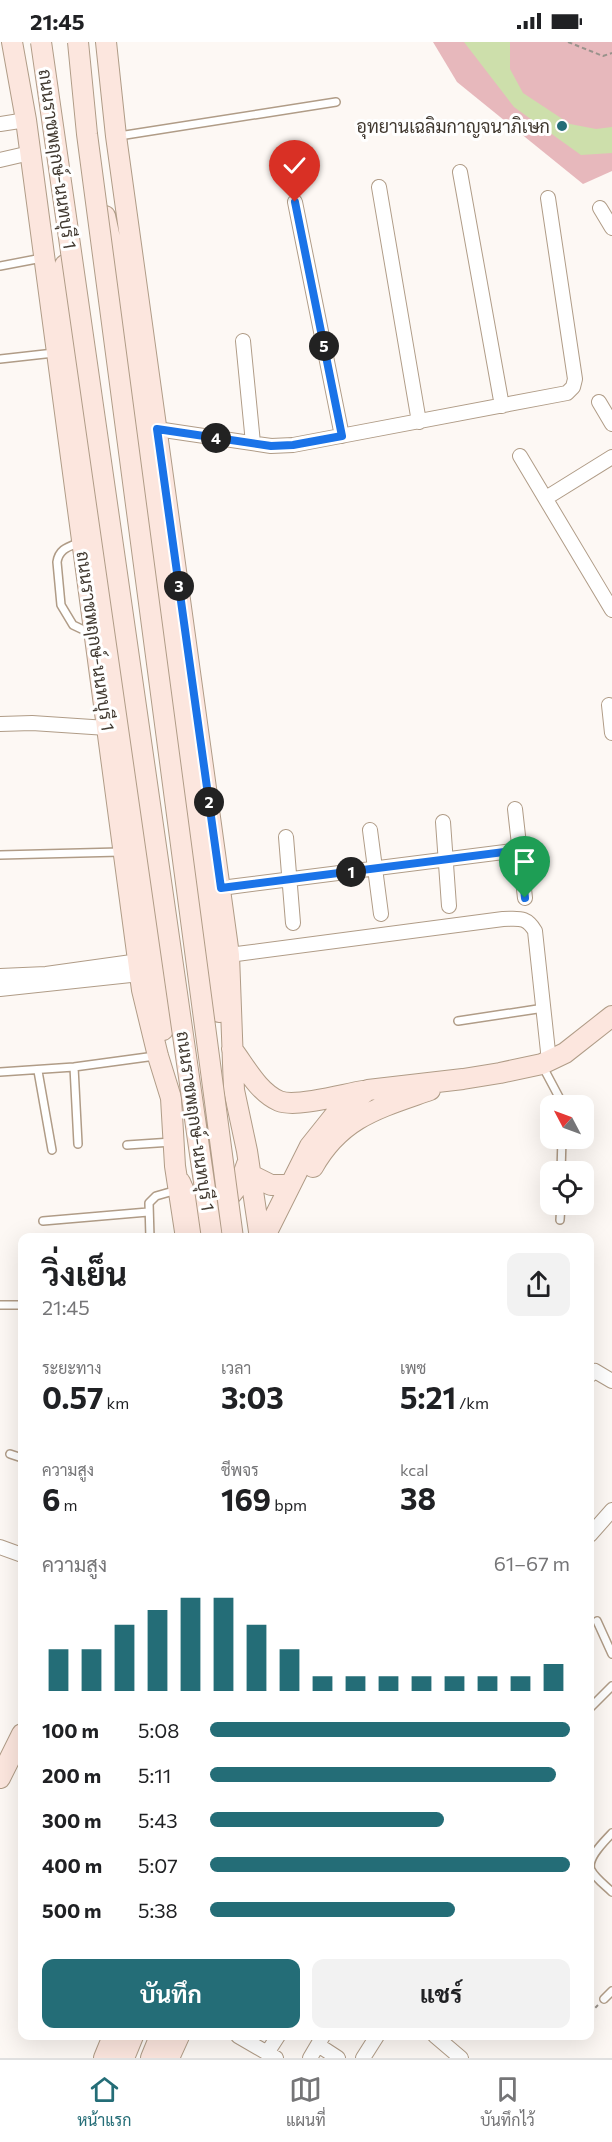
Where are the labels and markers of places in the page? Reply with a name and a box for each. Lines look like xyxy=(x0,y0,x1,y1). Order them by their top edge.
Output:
place label: อุทยานเฉลิมกาญจนาภิเษก xyxy=(356,115,550,139)
marker: อุทยานเฉลิมกาญจนาภิเษก xyxy=(555,119,569,133)
pin xyxy=(269,140,320,202)
pin: 5 xyxy=(309,331,339,361)
pin: 4 xyxy=(201,423,231,453)
pin: 3 xyxy=(164,571,194,601)
pin: 2 xyxy=(194,787,224,817)
pin xyxy=(499,836,550,898)
pin: 1 xyxy=(336,857,366,887)

